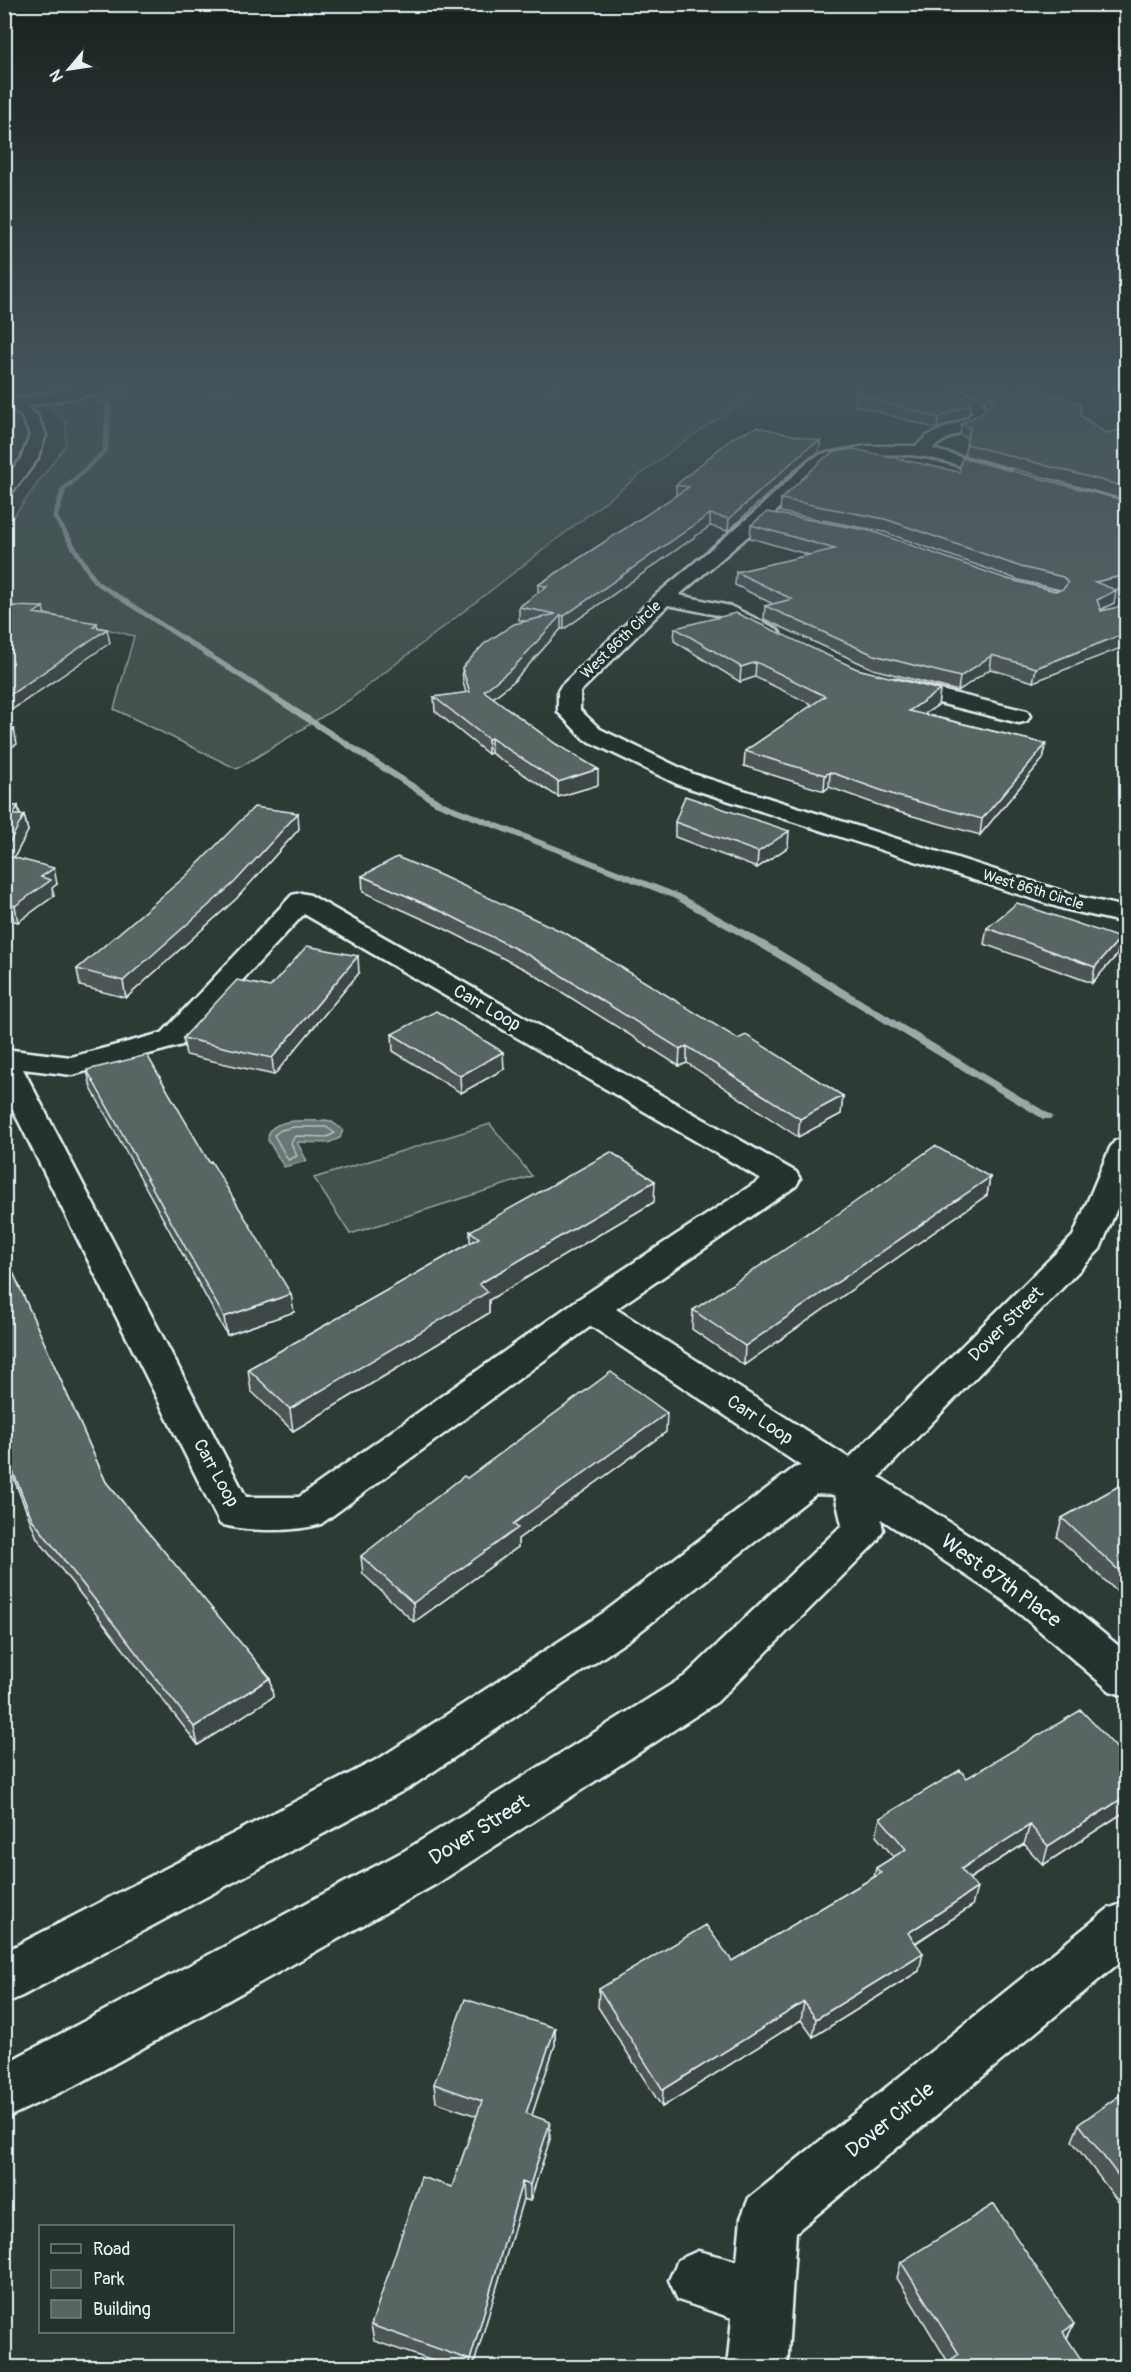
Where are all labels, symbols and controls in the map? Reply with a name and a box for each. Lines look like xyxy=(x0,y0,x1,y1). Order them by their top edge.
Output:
north arrow xyxy=(39,39,99,99)
text: N xyxy=(45,66,68,85)
street label: West 86th Circle xyxy=(577,596,666,683)
street label: West 86th Circle xyxy=(980,866,1086,915)
street label: Carr Loop xyxy=(449,979,525,1037)
street label: Dover Street xyxy=(964,1281,1049,1366)
street label: Carr Loop xyxy=(723,1390,797,1450)
street label: Carr Loop xyxy=(188,1435,244,1511)
street label: West 87th Place xyxy=(935,1528,1067,1634)
street label: Dover Street xyxy=(424,1788,535,1871)
street label: Dover Circle xyxy=(840,2076,940,2164)
legend xyxy=(39,2225,234,2333)
text: Road xyxy=(93,2238,130,2261)
text: Park xyxy=(93,2268,125,2291)
text: Building xyxy=(93,2298,151,2321)

